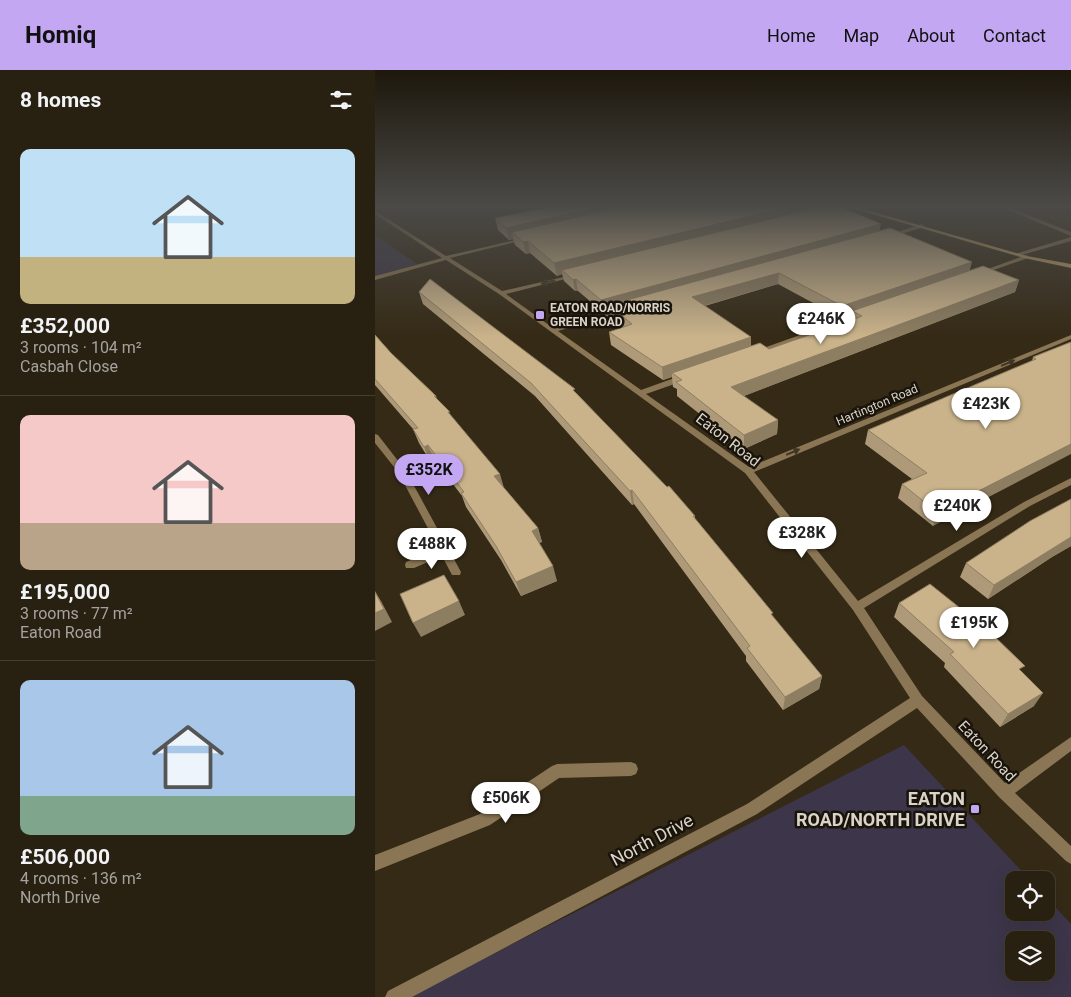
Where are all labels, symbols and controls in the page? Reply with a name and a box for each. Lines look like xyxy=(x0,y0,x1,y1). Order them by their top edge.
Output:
text: Homiq xyxy=(25,21,96,49)
text: Home xyxy=(767,25,816,46)
text: Map xyxy=(844,25,879,46)
text: About xyxy=(907,25,955,46)
text: Contact xyxy=(983,25,1046,46)
icon: filters xyxy=(327,86,355,114)
text: 8 homes xyxy=(20,88,101,112)
icon: home xyxy=(143,182,233,272)
one-way arrow xyxy=(541,278,556,286)
place label: EATON ROAD/NORRIS GREEN ROAD xyxy=(550,301,670,329)
pin: £246K xyxy=(786,302,856,345)
marker: EATON ROAD/NORRIS GREEN ROAD xyxy=(534,309,546,321)
text: £246K xyxy=(797,309,845,328)
text: £352,000 xyxy=(20,314,110,338)
text: 3 rooms · 104 m² xyxy=(20,338,142,357)
text: Casbah Close xyxy=(20,357,118,376)
one-way arrow xyxy=(1000,359,1015,366)
street label: Hartington Road xyxy=(834,381,920,429)
pin: £423K xyxy=(951,388,1021,430)
text: £423K xyxy=(962,394,1010,413)
street label: Eaton Road xyxy=(692,409,764,471)
icon: home xyxy=(143,447,233,537)
one-way arrow xyxy=(786,448,800,456)
pin: £352K xyxy=(394,454,464,496)
text: £352K xyxy=(405,460,453,479)
pin: £240K xyxy=(922,490,992,532)
text: £240K xyxy=(933,496,981,515)
pin: £328K xyxy=(767,516,837,559)
text: £328K xyxy=(778,523,826,542)
pin: £488K xyxy=(397,528,467,570)
text: £488K xyxy=(408,534,456,553)
text: £195,000 xyxy=(20,580,110,604)
text: 3 rooms · 77 m² xyxy=(20,604,133,623)
pin: £195K xyxy=(939,606,1009,649)
text: £195K xyxy=(950,613,998,632)
text: Eaton Road xyxy=(20,623,102,642)
icon: home xyxy=(143,712,233,802)
street label: Eaton Road xyxy=(954,717,1020,785)
pin: £506K xyxy=(471,782,541,824)
text: £506K xyxy=(482,788,530,807)
place label: EATON ROAD/NORTH DRIVE xyxy=(796,788,965,830)
marker: EATON ROAD/NORTH DRIVE xyxy=(969,803,981,815)
street label: North Drive xyxy=(607,809,697,870)
text: £506,000 xyxy=(20,845,110,869)
text: 4 rooms · 136 m² xyxy=(20,869,142,888)
map controls xyxy=(1005,871,1055,981)
button: locate xyxy=(1005,871,1055,921)
text: North Drive xyxy=(20,888,100,907)
button: layers xyxy=(1005,931,1055,981)

